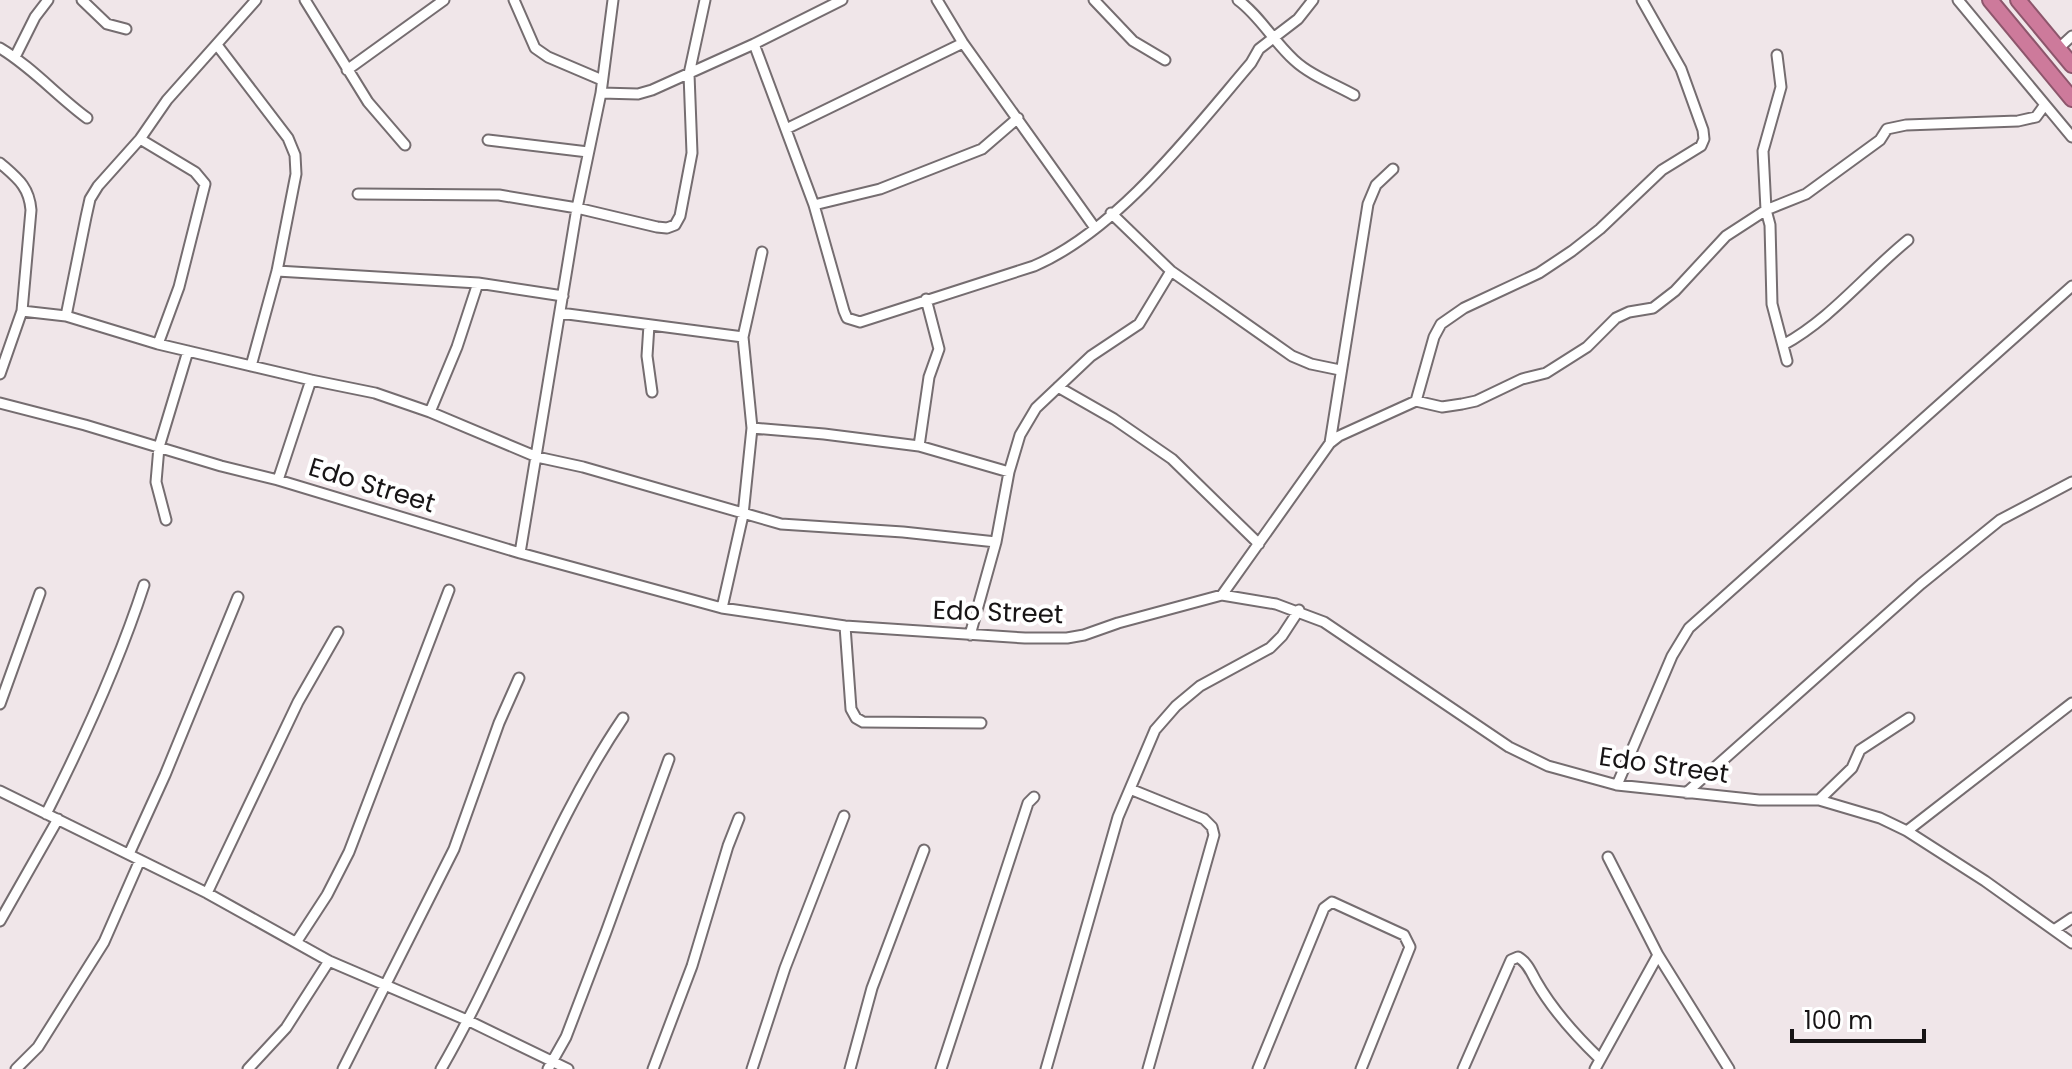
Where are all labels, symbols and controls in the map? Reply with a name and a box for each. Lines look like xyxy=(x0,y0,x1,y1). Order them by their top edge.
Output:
street label: Edo Street xyxy=(304,449,440,521)
street label: Edo Street xyxy=(932,592,1064,632)
street label: Edo Street xyxy=(1597,738,1731,792)
scale bar xyxy=(1792,993,1924,1043)
text: 100 m xyxy=(1804,1004,1873,1037)

